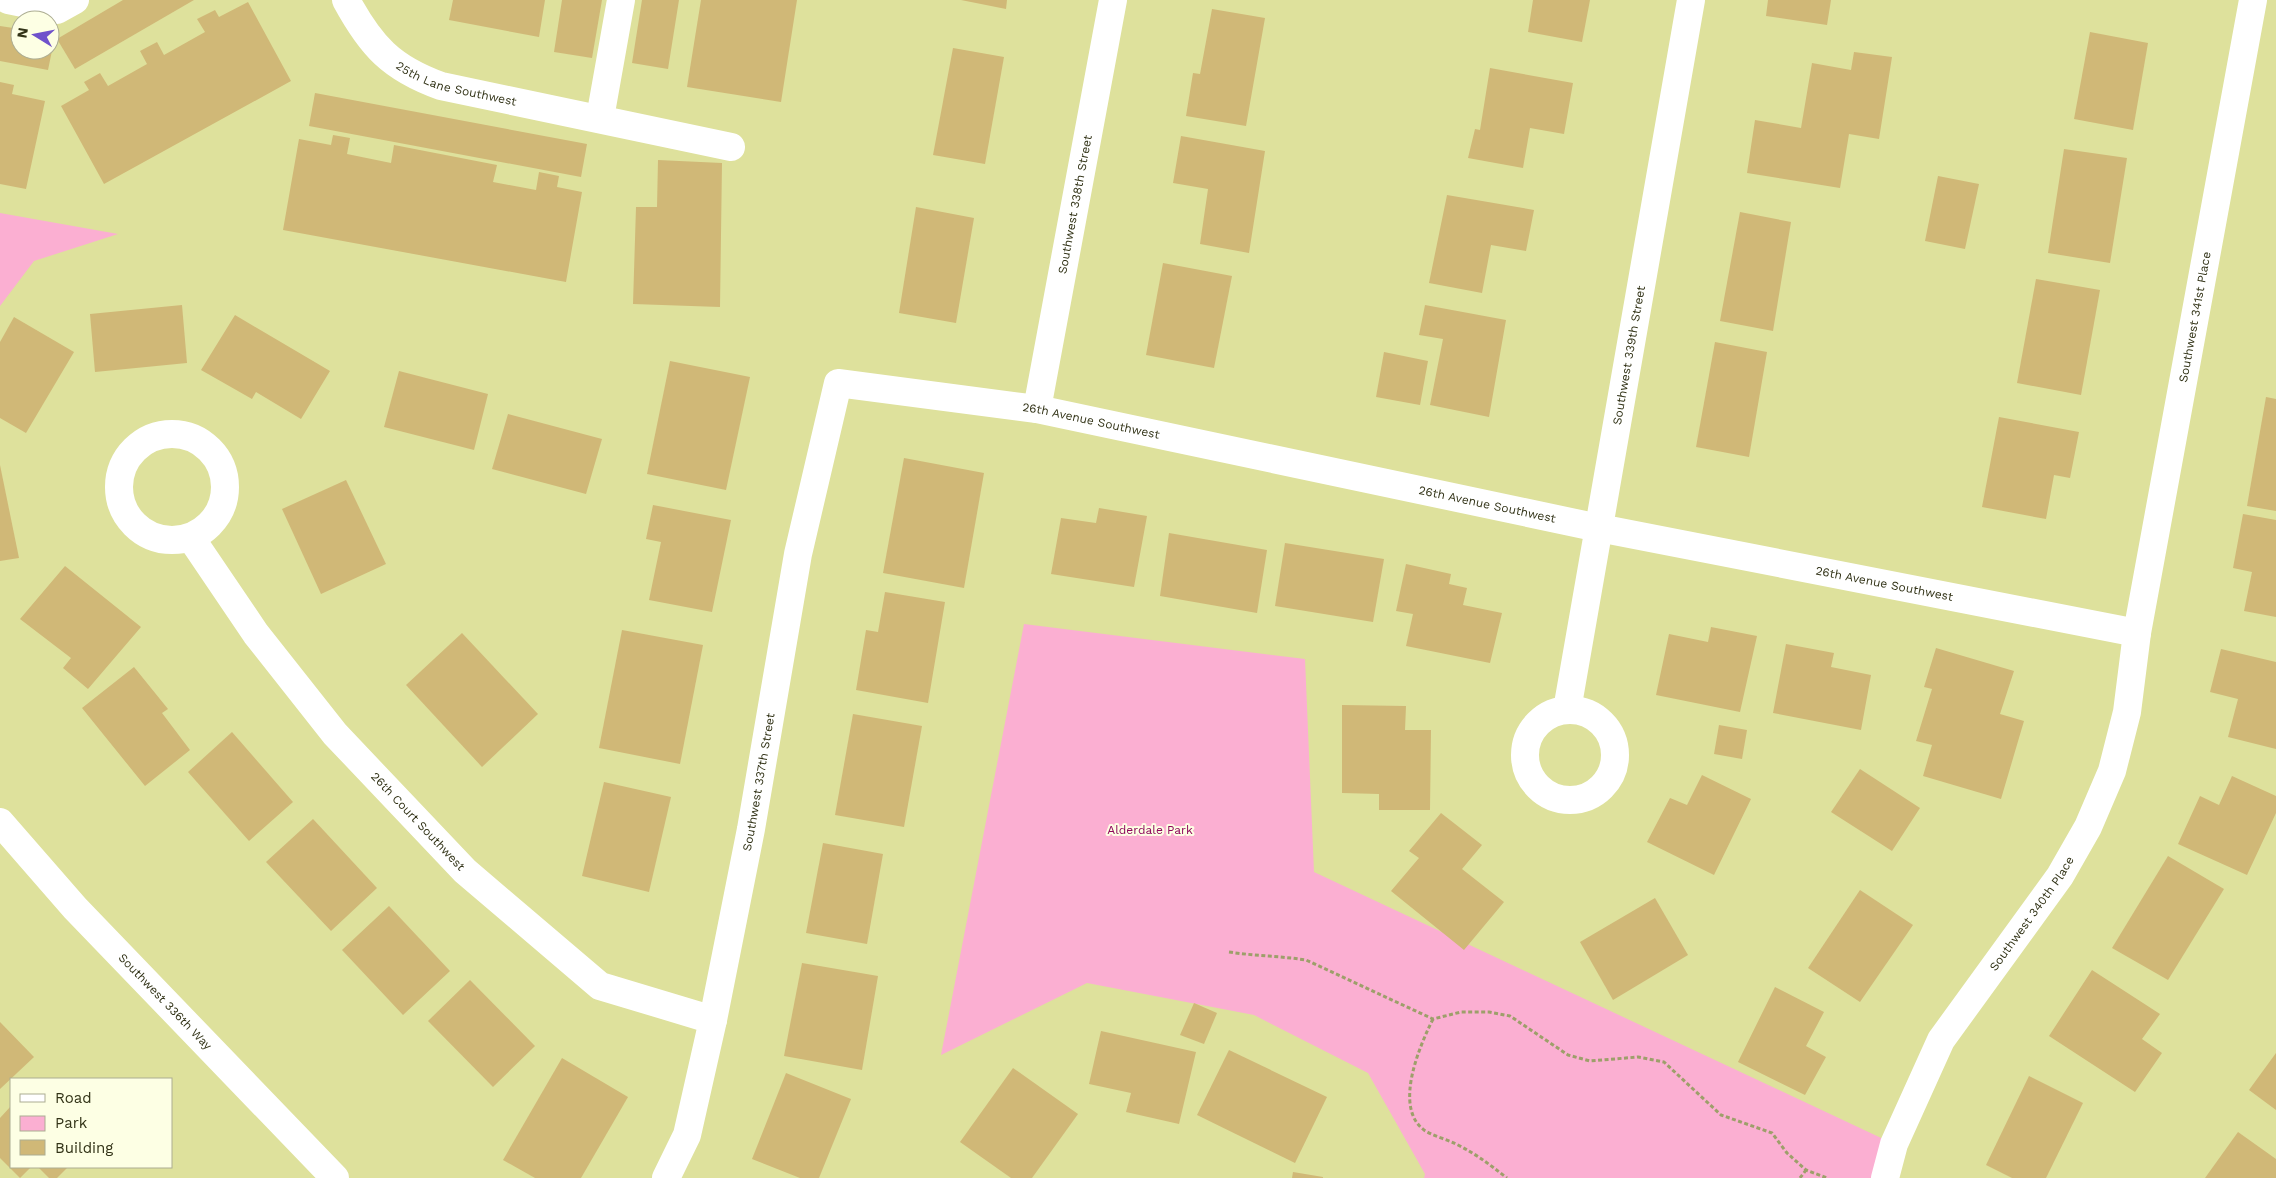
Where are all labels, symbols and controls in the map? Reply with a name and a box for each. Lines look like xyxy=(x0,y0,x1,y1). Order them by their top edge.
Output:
north arrow xyxy=(10,10,60,60)
text: N xyxy=(13,26,31,39)
street label: 25th Lane Southwest xyxy=(393,58,518,109)
street label: Southwest 338th Street xyxy=(1055,134,1095,275)
street label: Southwest 341st Place xyxy=(2176,250,2214,384)
street label: Southwest 339th Street xyxy=(1610,285,1648,426)
street label: 26th Avenue Southwest xyxy=(1022,400,1161,442)
street label: 26th Avenue Southwest xyxy=(1417,483,1557,526)
street label: 26th Avenue Southwest xyxy=(1814,563,1954,604)
street label: Southwest 337th Street xyxy=(740,712,778,852)
street label: 26th Court Southwest xyxy=(368,769,468,874)
park label: Alderdale Park xyxy=(1107,823,1193,837)
street label: Southwest 340th Place xyxy=(1987,854,2077,973)
street label: Southwest 336th Way xyxy=(116,951,215,1053)
legend xyxy=(10,1078,172,1168)
text: Road xyxy=(55,1089,92,1107)
text: Park xyxy=(55,1114,88,1132)
text: Building xyxy=(55,1139,113,1157)

